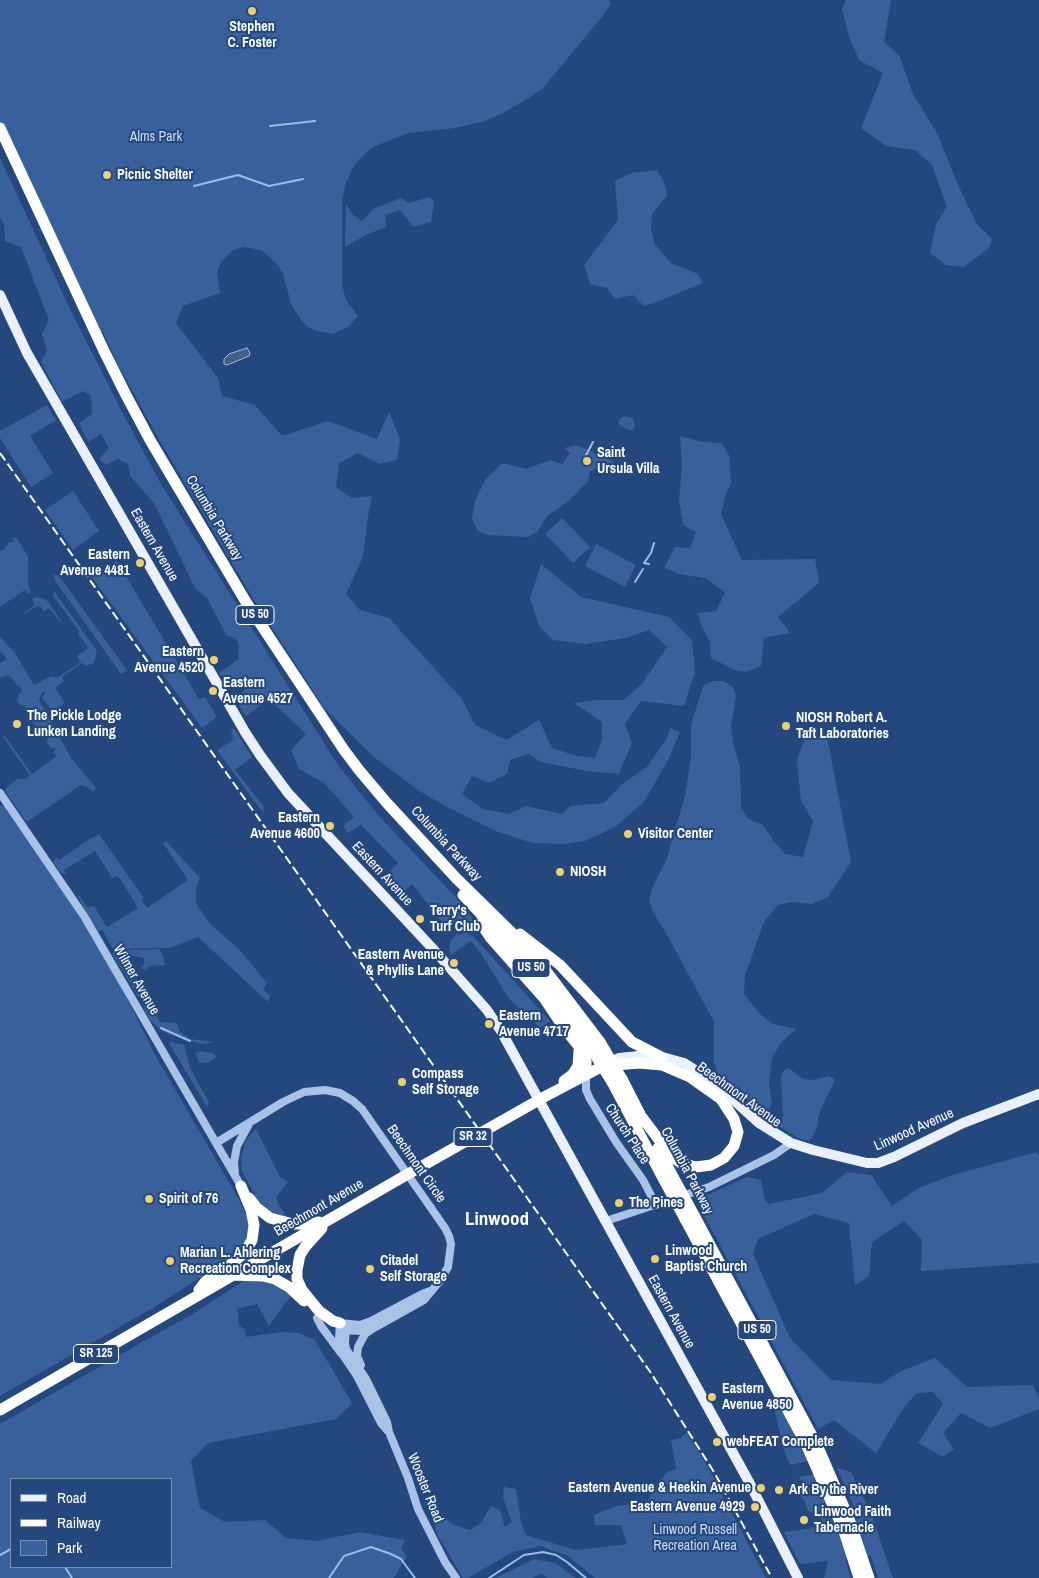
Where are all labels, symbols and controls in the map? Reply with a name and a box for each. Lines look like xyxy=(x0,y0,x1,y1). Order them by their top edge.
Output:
marker: Stephen C. Foster xyxy=(246,5,258,17)
place label: Stephen C. Foster xyxy=(227,19,277,52)
park label: Alms Park xyxy=(130,129,182,145)
place label: Picnic Shelter xyxy=(117,167,193,183)
marker: Picnic Shelter xyxy=(101,169,113,181)
place label: Saint Ursula Villa xyxy=(597,445,659,478)
marker: Saint Ursula Villa xyxy=(581,455,593,467)
street label: Columbia Parkway xyxy=(182,472,246,564)
street label: Eastern Avenue xyxy=(126,506,182,584)
place label: Eastern Avenue 4481 xyxy=(60,547,130,580)
marker: Eastern Avenue 4481 xyxy=(134,557,146,569)
road number: US 50 xyxy=(236,606,274,624)
place label: Eastern Avenue 4520 xyxy=(134,644,204,676)
marker: Eastern Avenue 4520 xyxy=(208,654,220,666)
place label: Eastern Avenue 4527 xyxy=(223,675,293,708)
marker: Eastern Avenue 4527 xyxy=(207,685,219,697)
place label: The Pickle Lodge Lunken Landing xyxy=(27,708,121,740)
place label: NIOSH Robert A. Taft Laboratories xyxy=(796,710,889,742)
marker: The Pickle Lodge Lunken Landing xyxy=(11,718,23,730)
marker: NIOSH Robert A. Taft Laboratories xyxy=(780,720,792,732)
street label: Columbia Parkway xyxy=(407,803,485,885)
place label: Eastern Avenue 4600 xyxy=(250,810,320,842)
marker: Eastern Avenue 4600 xyxy=(324,820,336,832)
place label: Visitor Center xyxy=(638,826,713,842)
marker: Visitor Center xyxy=(622,828,634,840)
street label: Eastern Avenue xyxy=(348,838,416,910)
place label: NIOSH xyxy=(570,864,606,880)
marker: NIOSH xyxy=(554,866,566,878)
place label: Terry's Turf Club xyxy=(430,903,480,936)
marker: Terry's Turf Club xyxy=(414,913,426,925)
street label: Wilmer Avenue xyxy=(109,942,163,1018)
place label: Eastern Avenue & Phyllis Lane xyxy=(358,947,444,980)
marker: Eastern Avenue & Phyllis Lane xyxy=(448,957,460,969)
road number: US 50 xyxy=(512,958,550,978)
place label: Eastern Avenue 4717 xyxy=(499,1008,569,1040)
marker: Eastern Avenue 4717 xyxy=(483,1018,495,1030)
street label: Beechmont Avenue xyxy=(694,1059,784,1131)
place label: Compass Self Storage xyxy=(412,1066,479,1098)
marker: Compass Self Storage xyxy=(396,1076,408,1088)
street label: Church Place xyxy=(601,1101,653,1167)
street label: Linwood Avenue xyxy=(872,1105,956,1155)
street label: Beechmont Circle xyxy=(383,1122,449,1206)
street label: Columbia Parkway xyxy=(657,1125,717,1217)
road number: SR 32 xyxy=(454,1128,492,1146)
street label: Beechmont Avenue xyxy=(271,1176,367,1240)
place label: Spirit of 76 xyxy=(159,1191,218,1207)
marker: Spirit of 76 xyxy=(143,1193,155,1205)
place label: The Pines xyxy=(629,1195,683,1211)
marker: The Pines xyxy=(613,1197,625,1209)
district label: Linwood xyxy=(465,1209,529,1231)
place label: Linwood Baptist Church xyxy=(665,1243,747,1276)
place label: Marian L. Ahlering Recreation Complex xyxy=(180,1245,291,1278)
place label: Citadel Self Storage xyxy=(380,1253,447,1285)
marker: Linwood Baptist Church xyxy=(649,1253,661,1265)
marker: Marian L. Ahlering Recreation Complex xyxy=(164,1255,176,1267)
marker: Citadel Self Storage xyxy=(364,1263,376,1275)
street label: Eastern Avenue xyxy=(644,1272,698,1352)
road number: US 50 xyxy=(738,1320,776,1340)
road number: SR 125 xyxy=(74,1345,118,1364)
place label: Eastern Avenue 4850 xyxy=(722,1381,792,1414)
marker: Eastern Avenue 4850 xyxy=(706,1391,718,1403)
place label: webFEAT Complete xyxy=(727,1434,834,1450)
marker: webFEAT Complete xyxy=(711,1436,723,1448)
street label: Wooster Road xyxy=(404,1451,446,1525)
legend xyxy=(10,1478,172,1568)
place label: Eastern Avenue & Heekin Avenue xyxy=(568,1480,751,1496)
marker: Eastern Avenue & Heekin Avenue xyxy=(755,1482,767,1494)
place label: Ark By the River xyxy=(789,1482,878,1498)
marker: Ark By the River xyxy=(773,1484,785,1496)
text: Road xyxy=(57,1487,86,1508)
place label: Eastern Avenue 4929 xyxy=(630,1499,745,1515)
marker: Eastern Avenue 4929 xyxy=(749,1501,761,1513)
place label: Linwood Faith Tabernacle xyxy=(814,1504,891,1536)
text: Railway xyxy=(57,1512,101,1533)
marker: Linwood Faith Tabernacle xyxy=(798,1514,810,1526)
park label: Linwood Russell Recreation Area xyxy=(653,1522,737,1554)
text: Park xyxy=(57,1537,82,1558)

